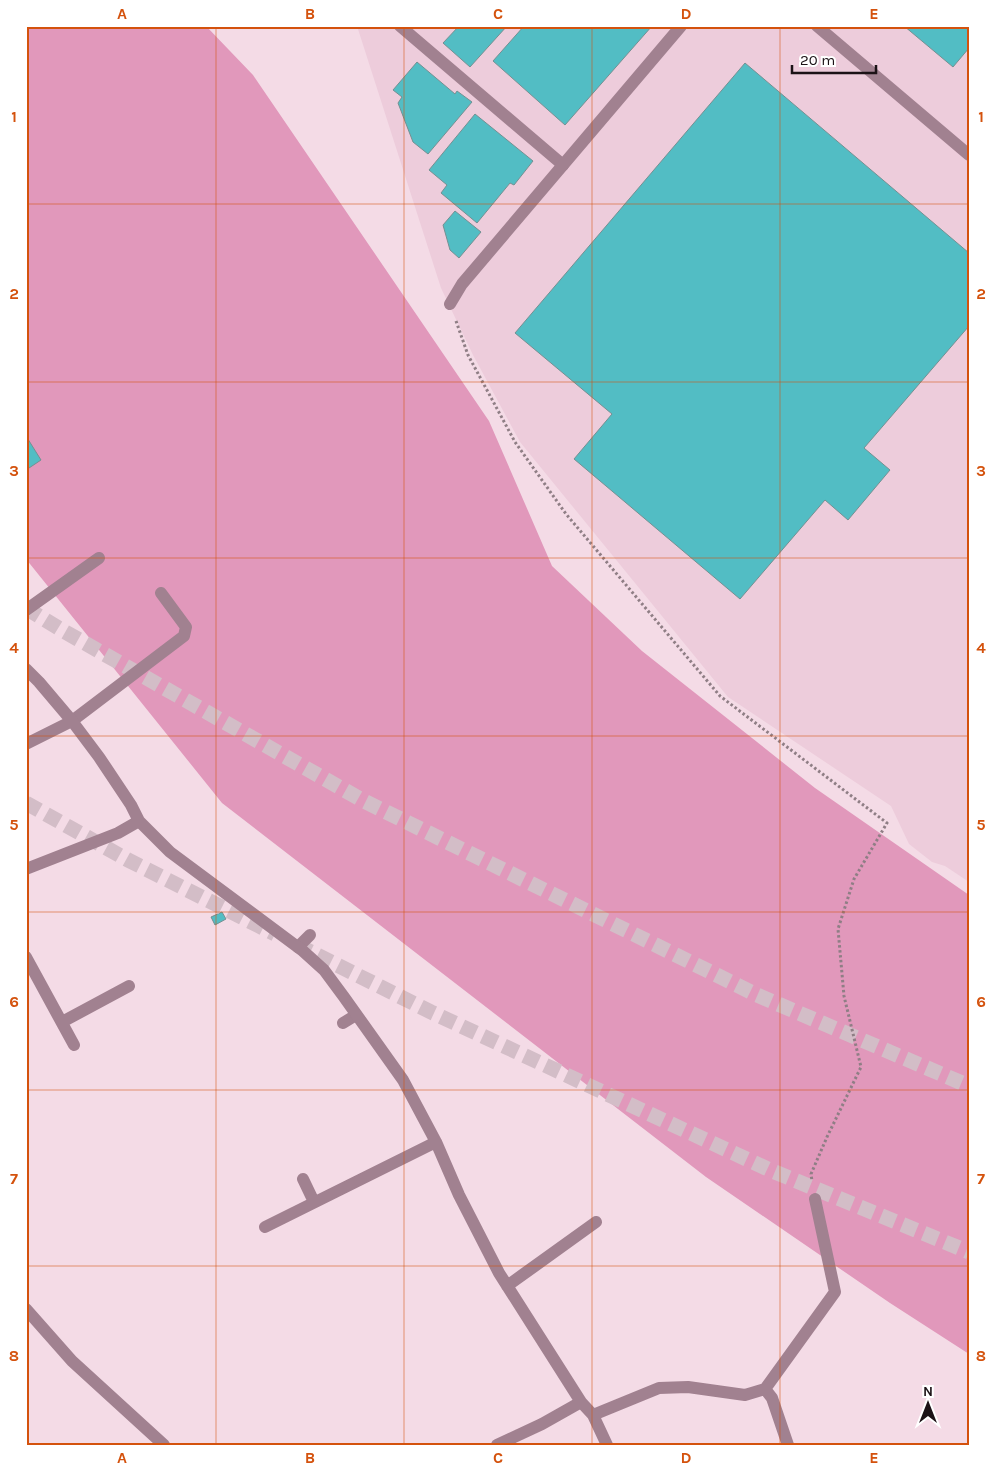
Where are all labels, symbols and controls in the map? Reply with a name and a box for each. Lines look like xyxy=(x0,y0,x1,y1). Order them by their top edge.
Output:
text: A xyxy=(117,4,127,23)
text: B xyxy=(305,4,315,23)
text: C xyxy=(493,4,503,23)
text: D xyxy=(681,4,692,23)
text: E xyxy=(869,4,879,23)
scale bar xyxy=(792,42,876,74)
text: 20 m xyxy=(800,51,835,69)
text: 1 xyxy=(11,107,17,126)
text: 1 xyxy=(978,107,984,126)
text: 2 xyxy=(9,284,19,303)
text: 2 xyxy=(976,284,986,303)
text: 3 xyxy=(9,461,19,480)
text: 3 xyxy=(976,461,986,480)
text: 4 xyxy=(9,638,19,657)
text: 4 xyxy=(976,638,986,657)
text: 5 xyxy=(9,815,19,834)
text: 5 xyxy=(976,815,986,834)
text: 6 xyxy=(9,992,19,1011)
text: 6 xyxy=(976,992,986,1011)
text: 7 xyxy=(10,1169,18,1188)
text: 7 xyxy=(977,1169,985,1188)
text: 8 xyxy=(9,1346,19,1365)
text: 8 xyxy=(976,1346,986,1365)
north arrow xyxy=(902,1378,952,1428)
text: N xyxy=(923,1383,933,1400)
text: A xyxy=(117,1448,127,1467)
text: B xyxy=(305,1448,315,1467)
text: C xyxy=(493,1448,503,1467)
text: D xyxy=(681,1448,692,1467)
text: E xyxy=(869,1448,879,1467)

